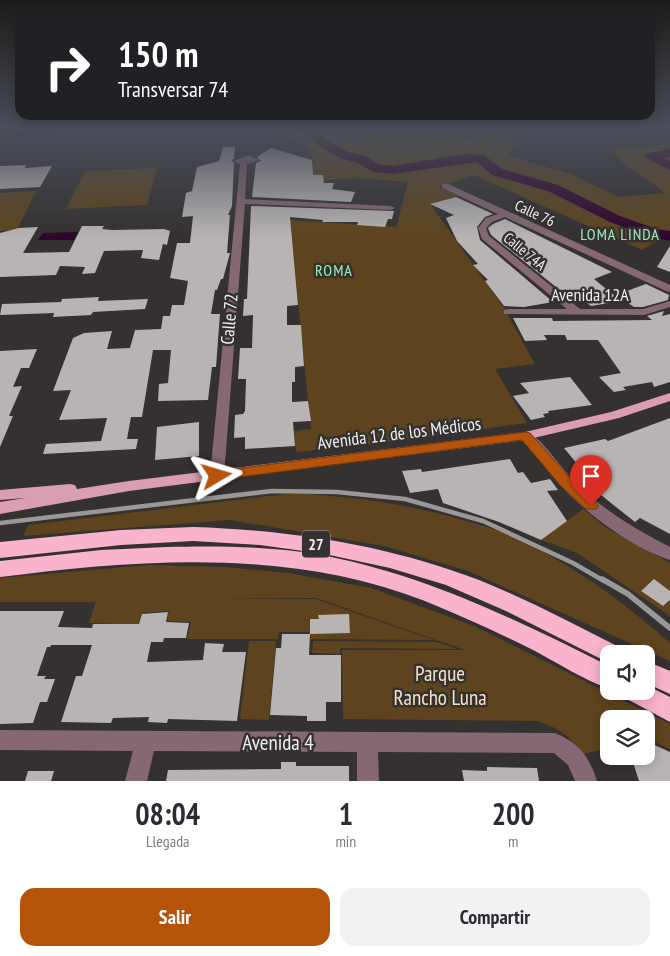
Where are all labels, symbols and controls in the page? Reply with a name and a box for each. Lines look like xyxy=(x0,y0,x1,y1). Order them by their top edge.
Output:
text: 150 m xyxy=(118,31,199,77)
icon: right xyxy=(35,35,100,100)
text: Transversar 74 xyxy=(118,75,228,103)
street label: Calle 76 xyxy=(512,195,559,231)
district label: LOMA LINDA xyxy=(580,224,660,244)
street label: Calle 74A xyxy=(500,228,551,275)
district label: ROMA xyxy=(315,260,353,280)
street label: Avenida 12A xyxy=(551,283,629,306)
street label: Calle 72 xyxy=(215,293,243,345)
street label: Avenida 12 de los Médicos xyxy=(316,412,482,454)
position arrow xyxy=(190,449,242,501)
pin xyxy=(570,455,612,506)
icon: arrive xyxy=(577,462,605,490)
road number: 27 xyxy=(302,530,330,558)
map controls xyxy=(600,645,655,765)
button: sound xyxy=(600,645,655,700)
park label: Parque Rancho Luna xyxy=(393,660,487,711)
button: layers xyxy=(600,710,655,765)
street label: Avenida 4 xyxy=(242,729,314,756)
text: 08:04 xyxy=(135,794,200,833)
text: 1 xyxy=(339,794,353,833)
text: 200 xyxy=(492,794,535,833)
text: Llegada xyxy=(146,831,189,851)
text: min xyxy=(335,831,356,851)
text: m xyxy=(508,831,518,851)
button: Salir xyxy=(20,888,330,946)
button: Compartir xyxy=(340,888,650,946)

